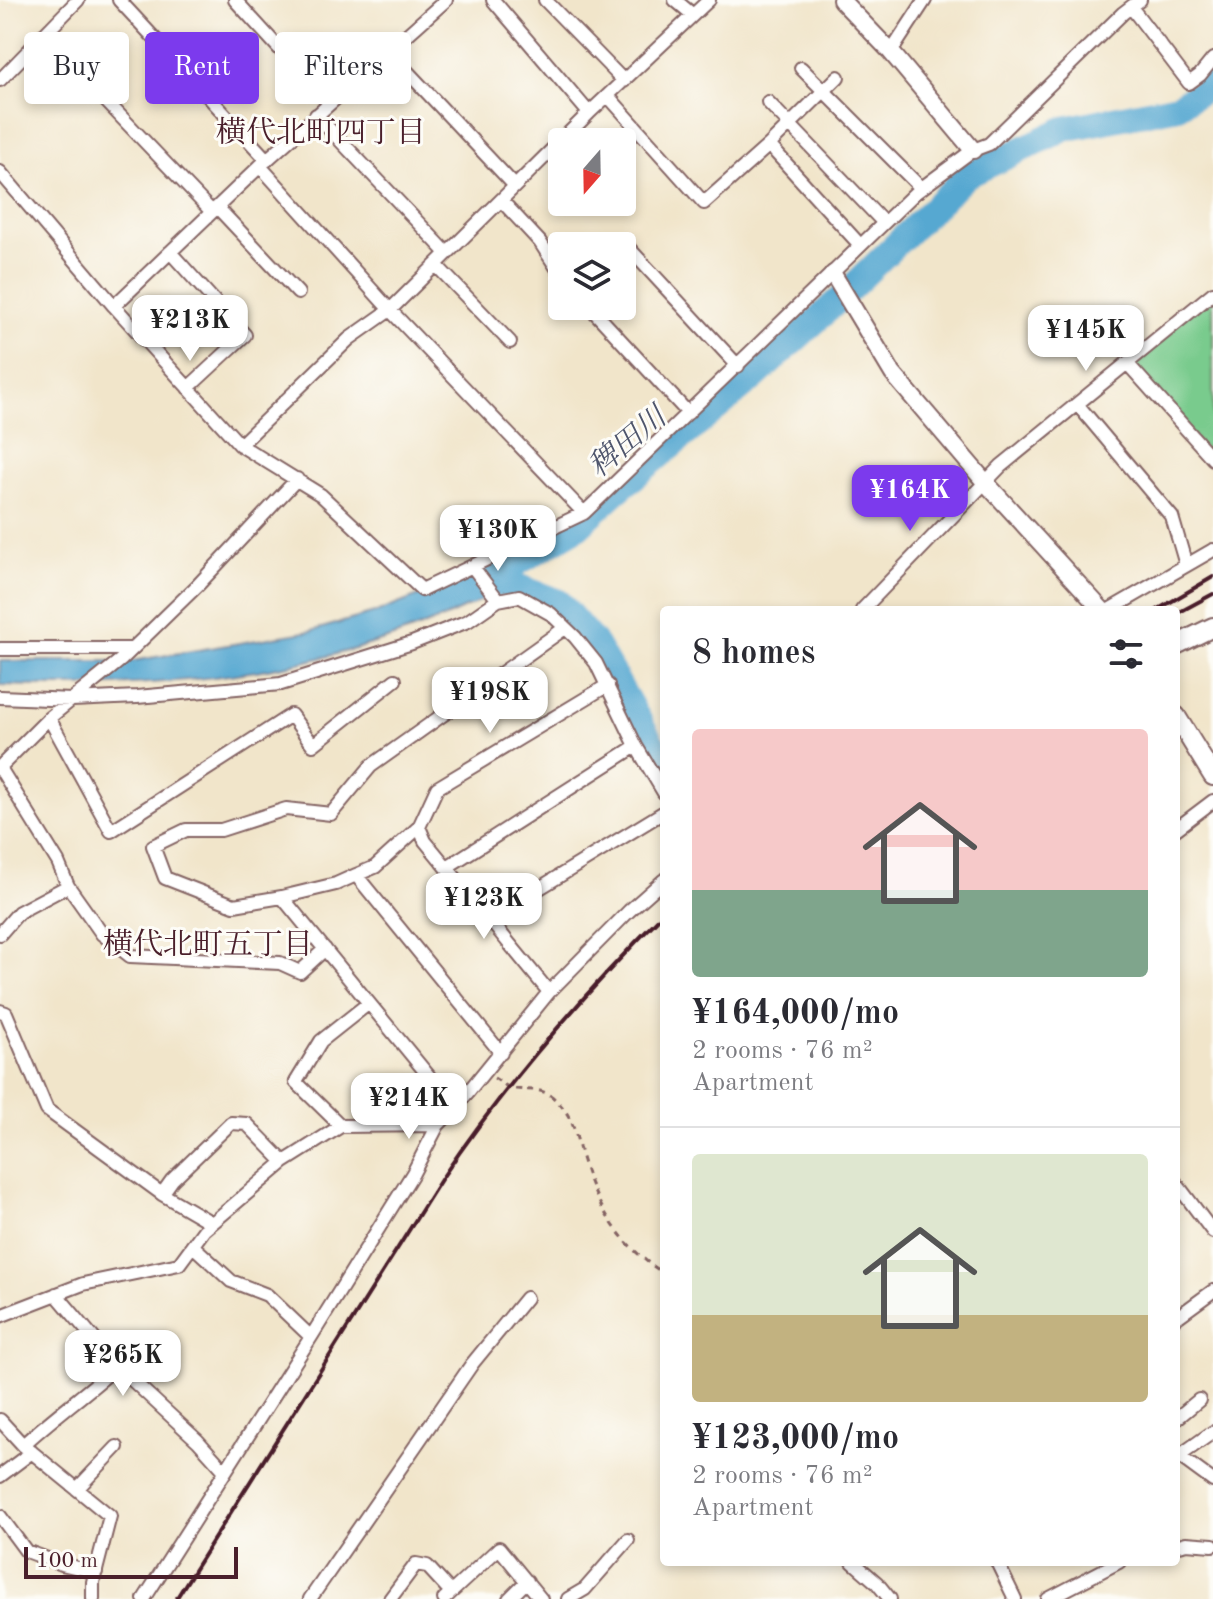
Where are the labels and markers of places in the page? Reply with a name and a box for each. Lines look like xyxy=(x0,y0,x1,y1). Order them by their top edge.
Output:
pin: ¥213K xyxy=(134,295,246,363)
pin: ¥145K xyxy=(1030,305,1142,373)
pin: ¥164K xyxy=(854,465,966,533)
pin: ¥130K xyxy=(442,505,554,573)
pin: ¥198K xyxy=(434,667,546,735)
pin: ¥123K xyxy=(428,873,540,941)
pin: ¥214K xyxy=(353,1073,465,1141)
pin: ¥265K xyxy=(67,1330,179,1398)

